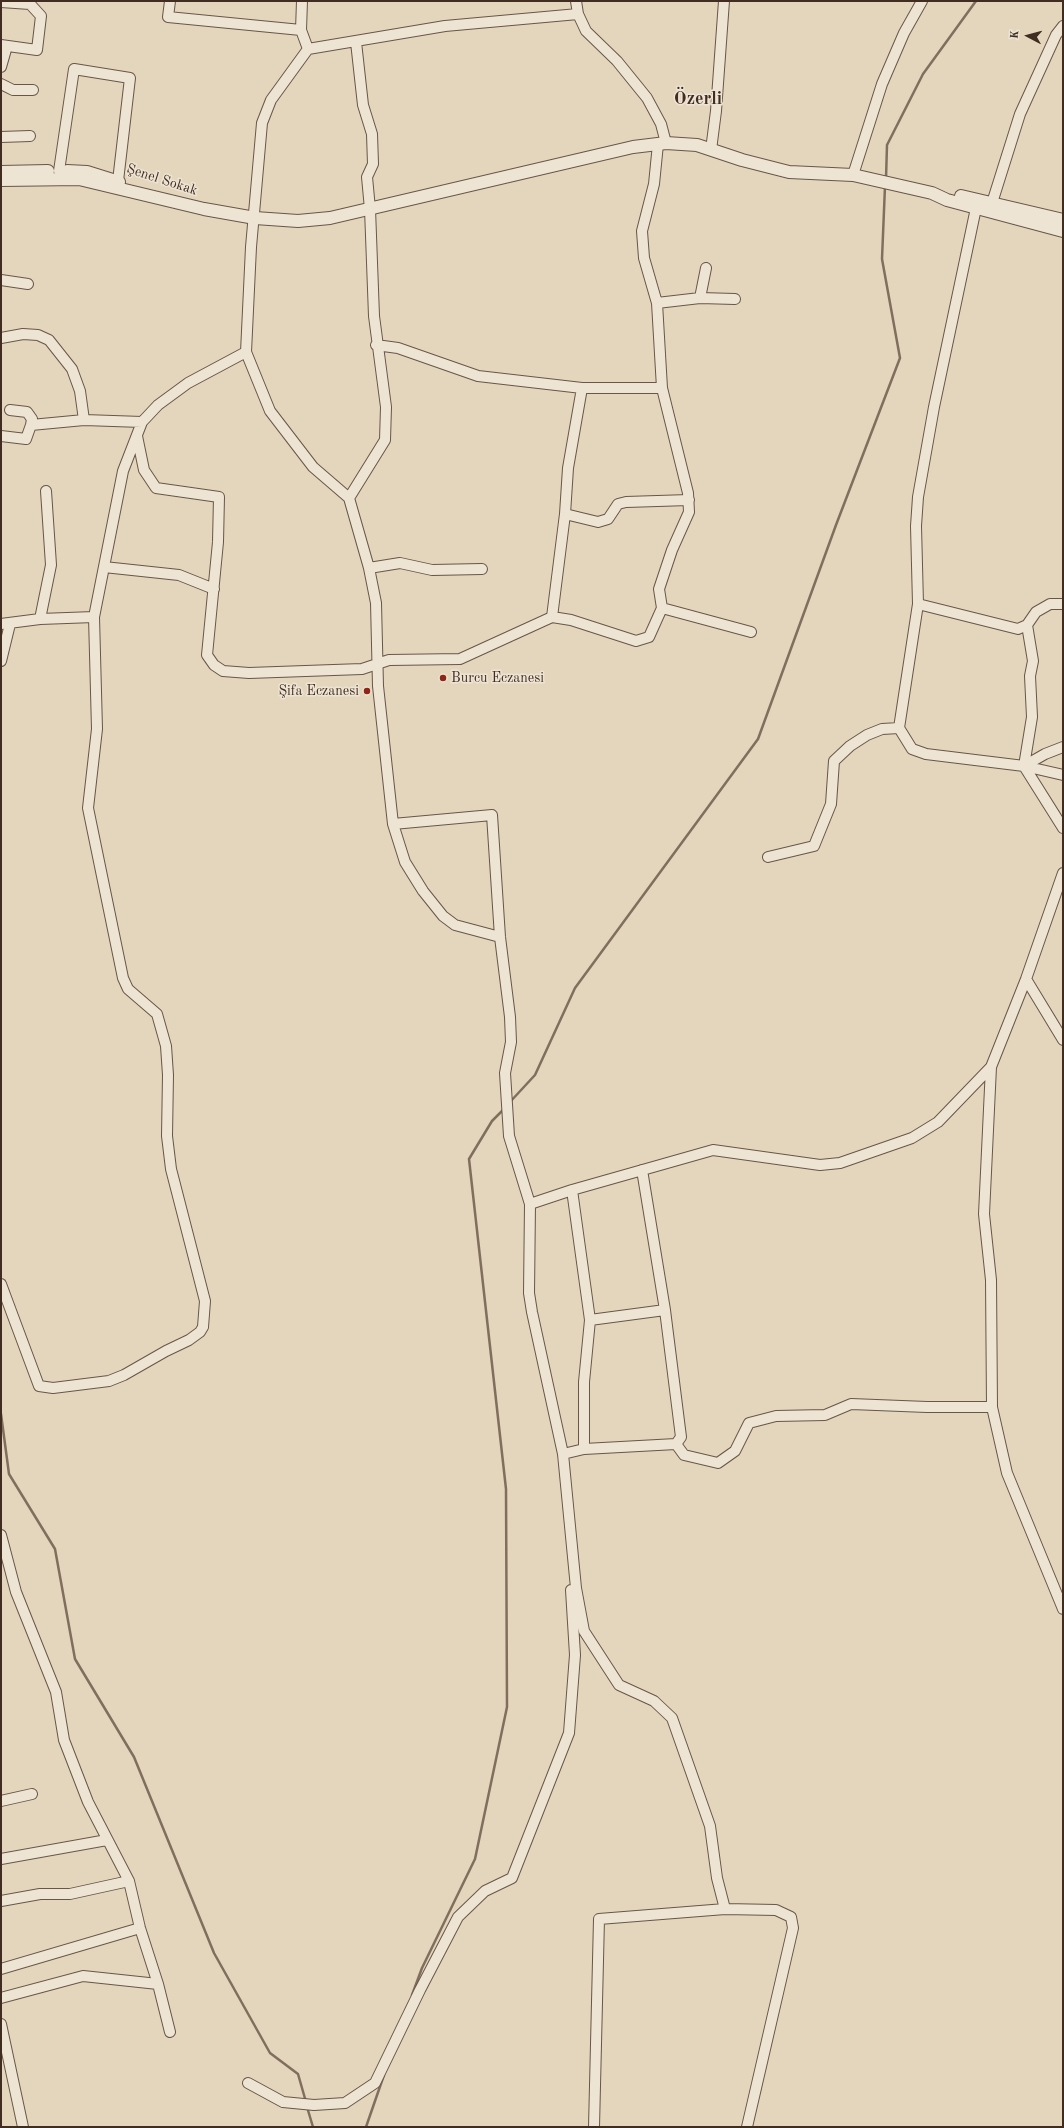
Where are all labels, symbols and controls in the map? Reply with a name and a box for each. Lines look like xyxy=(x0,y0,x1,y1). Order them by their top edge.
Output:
north arrow xyxy=(1008,16,1048,56)
text: K xyxy=(1010,30,1021,39)
district label: Özerli xyxy=(674,88,722,110)
street label: Şenel Sokak xyxy=(124,161,200,199)
place label: Burcu Eczanesi xyxy=(451,670,544,686)
marker: Burcu Eczanesi xyxy=(438,673,448,683)
place label: Şifa Eczanesi xyxy=(278,683,359,699)
marker: Şifa Eczanesi xyxy=(362,686,372,696)

